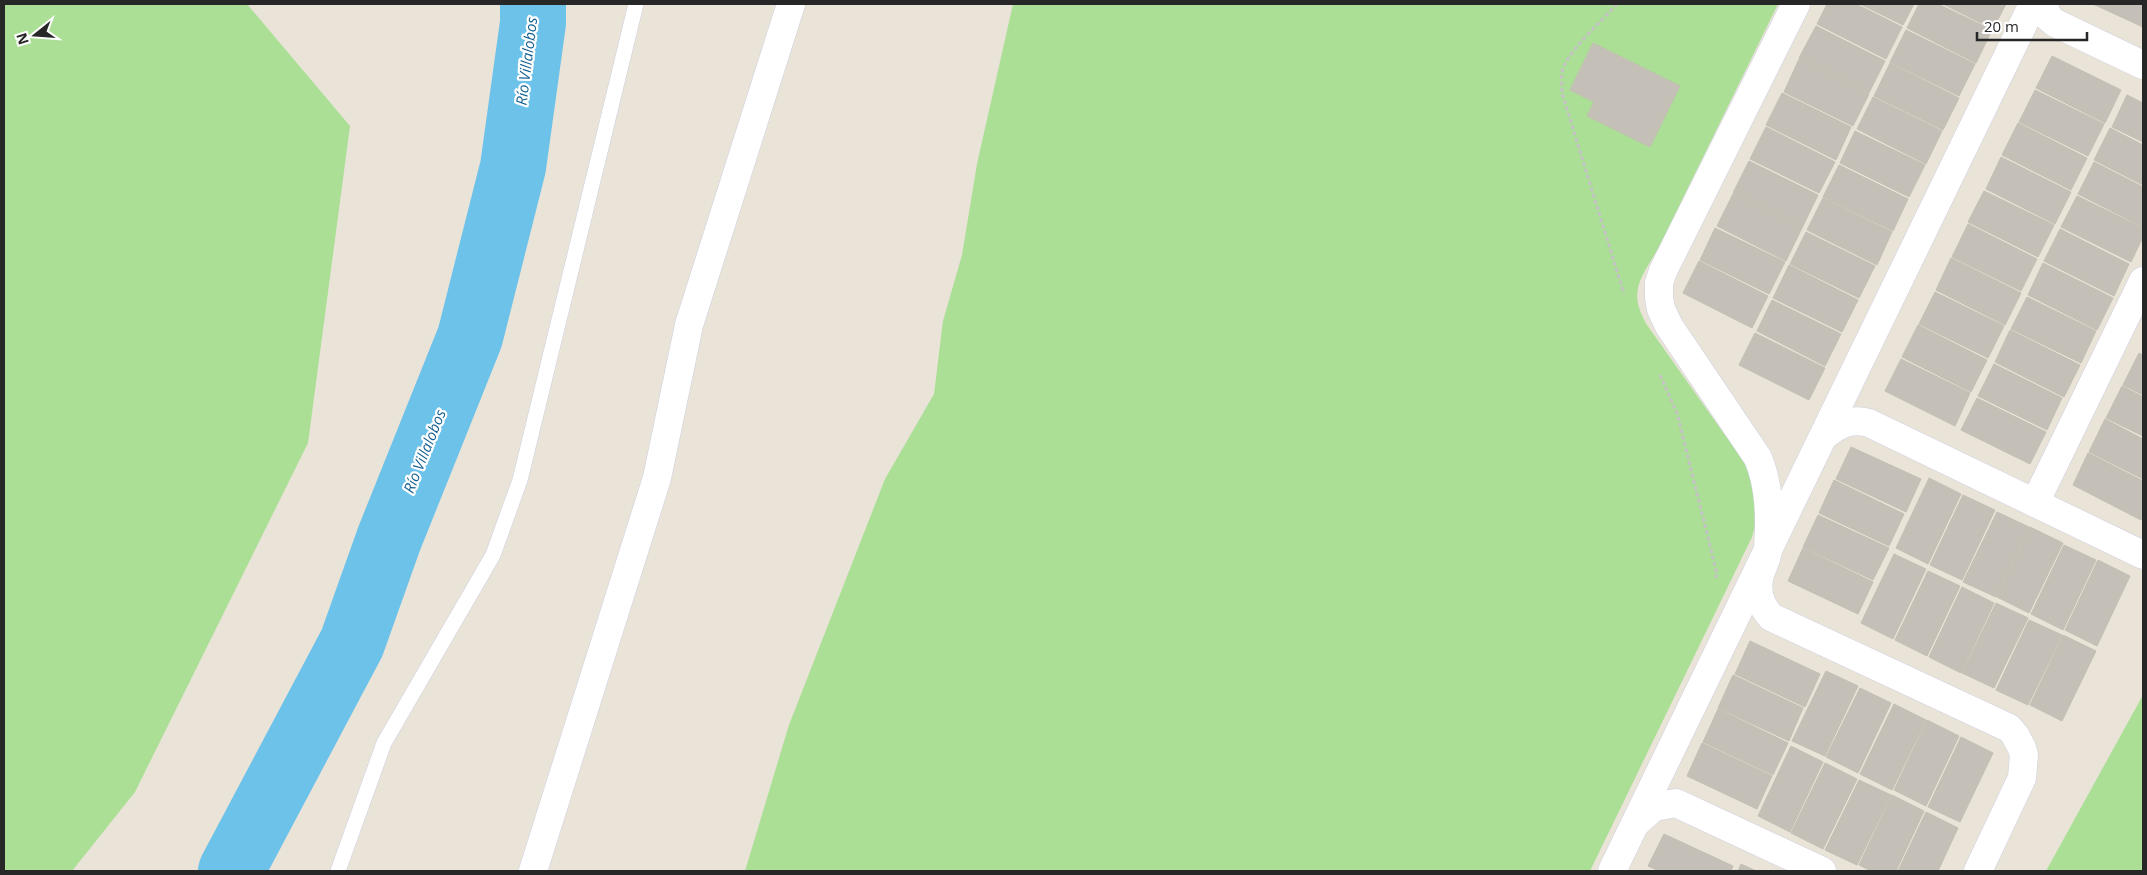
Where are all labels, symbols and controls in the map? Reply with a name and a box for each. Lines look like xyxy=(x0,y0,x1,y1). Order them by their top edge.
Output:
north arrow xyxy=(10,10,60,60)
scale bar xyxy=(1977,10,2087,42)
water label: Río Villalobos xyxy=(511,15,541,106)
text: 20 m xyxy=(1984,16,2019,36)
text: N xyxy=(11,31,33,47)
water label: Río Villalobos xyxy=(398,406,450,496)

